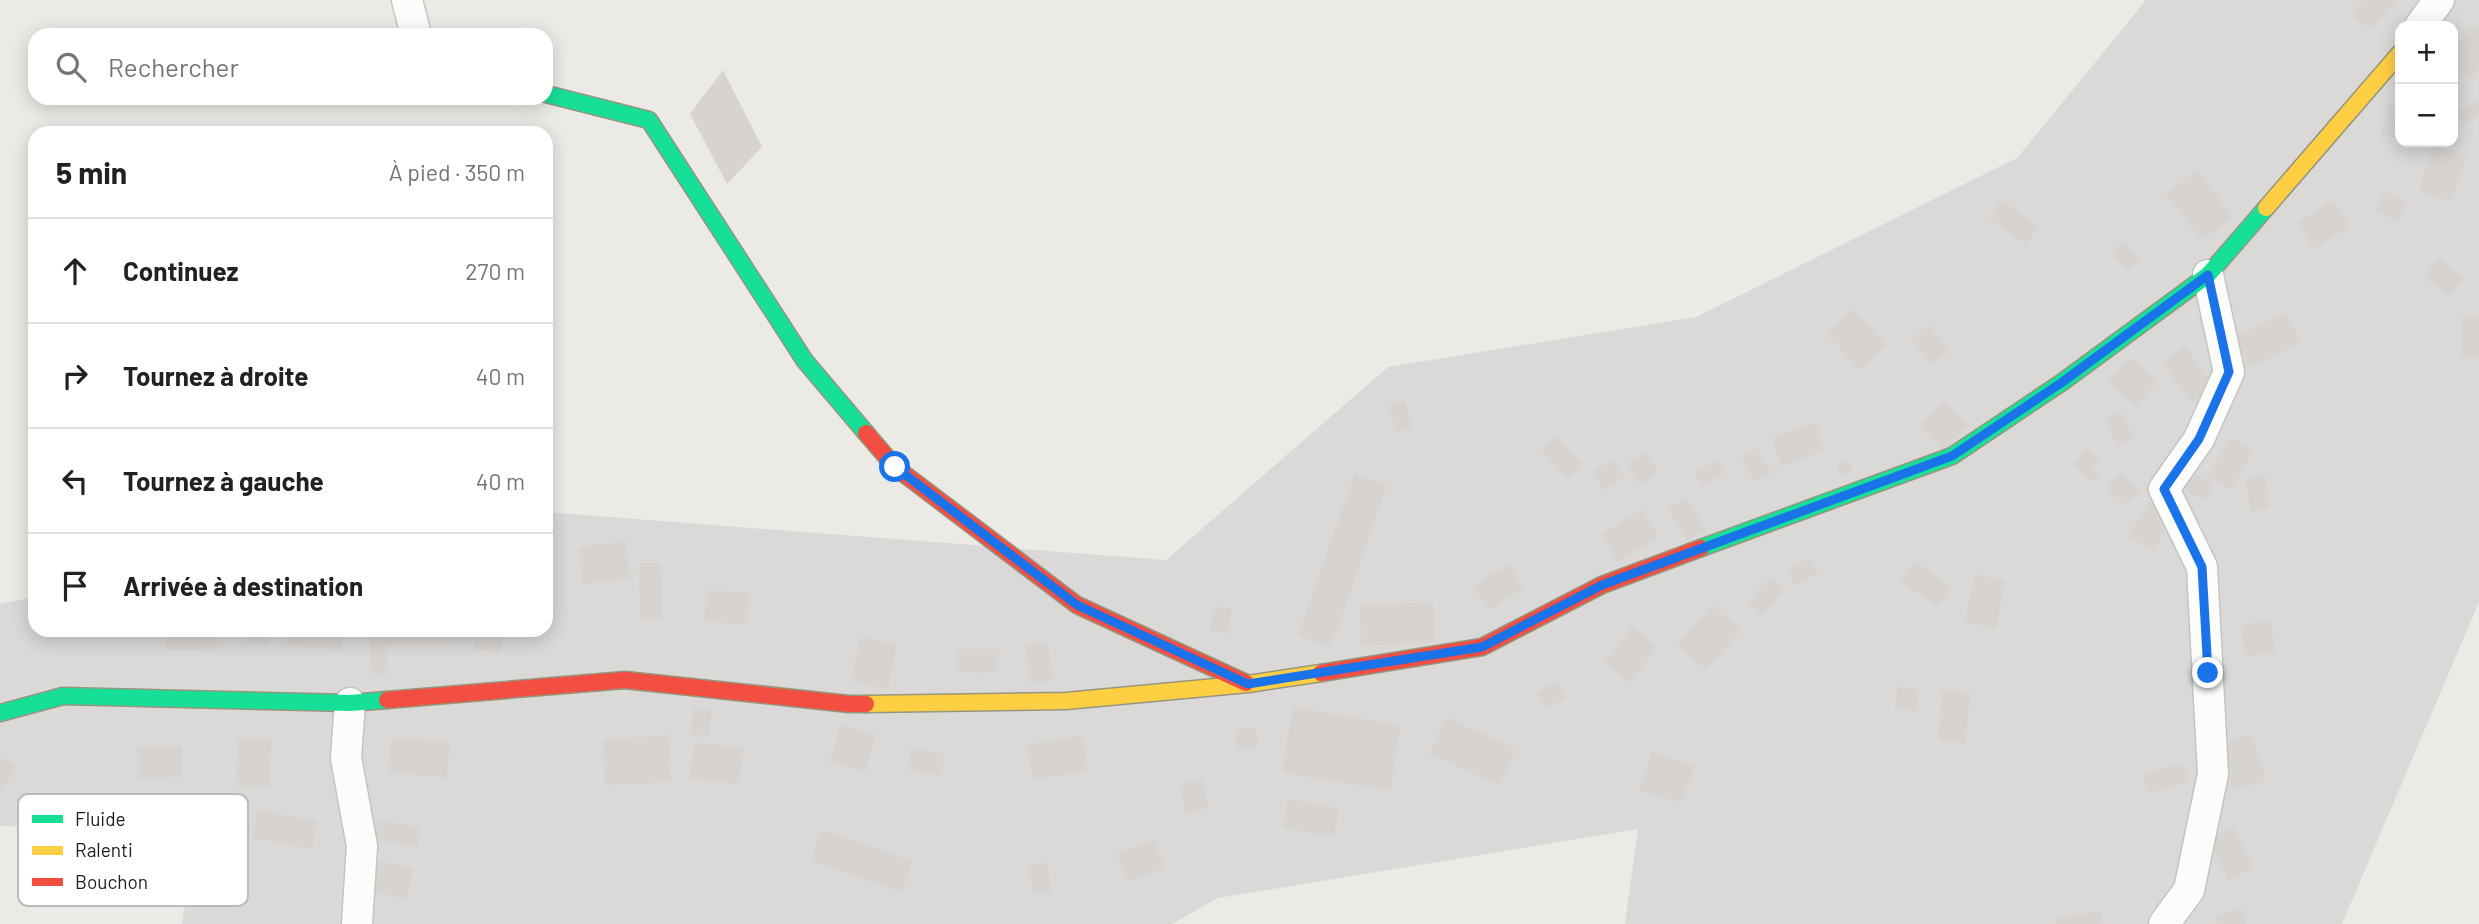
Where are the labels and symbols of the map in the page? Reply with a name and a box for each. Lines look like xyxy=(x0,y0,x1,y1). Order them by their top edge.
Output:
route start xyxy=(879,451,910,482)
route end xyxy=(2192,657,2223,688)
legend xyxy=(18,794,248,906)
text: Fluide xyxy=(75,807,126,830)
text: Ralenti xyxy=(75,838,133,861)
text: Bouchon xyxy=(75,870,148,893)

